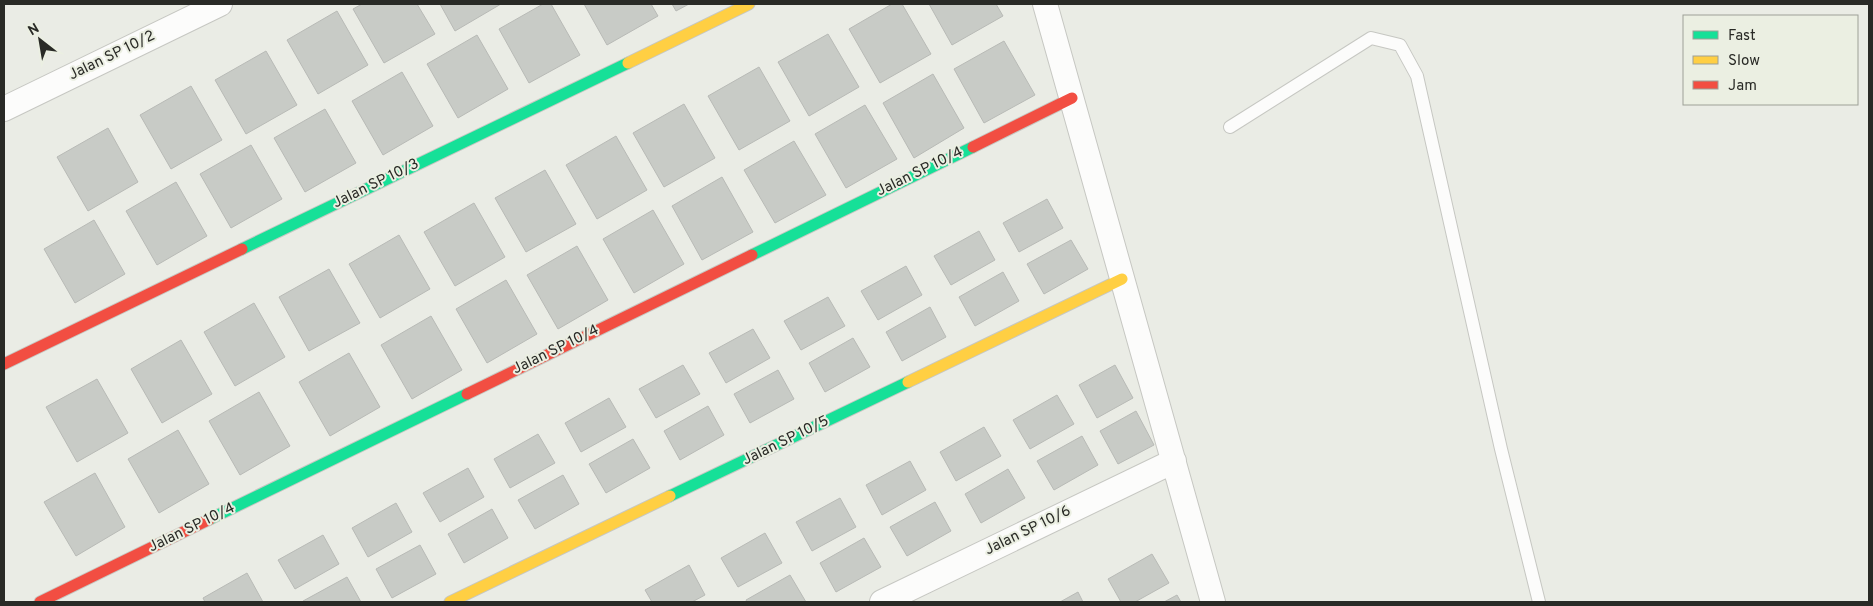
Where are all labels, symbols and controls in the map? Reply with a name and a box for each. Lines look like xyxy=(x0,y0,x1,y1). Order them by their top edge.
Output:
north arrow xyxy=(15,15,65,65)
legend xyxy=(1683,15,1858,105)
text: N xyxy=(25,20,43,40)
street label: Jalan SP 10/2 xyxy=(66,27,158,85)
text: Fast xyxy=(1728,27,1756,46)
text: Slow xyxy=(1728,52,1760,71)
text: Jam xyxy=(1728,77,1757,96)
street label: Jalan SP 10/4 xyxy=(874,143,966,201)
street label: Jalan SP 10/3 xyxy=(330,155,422,213)
street label: Jalan SP 10/4 xyxy=(510,321,602,379)
street label: Jalan SP 10/5 xyxy=(740,412,832,470)
street label: Jalan SP 10/4 xyxy=(146,499,238,557)
street label: Jalan SP 10/6 xyxy=(982,502,1074,560)

